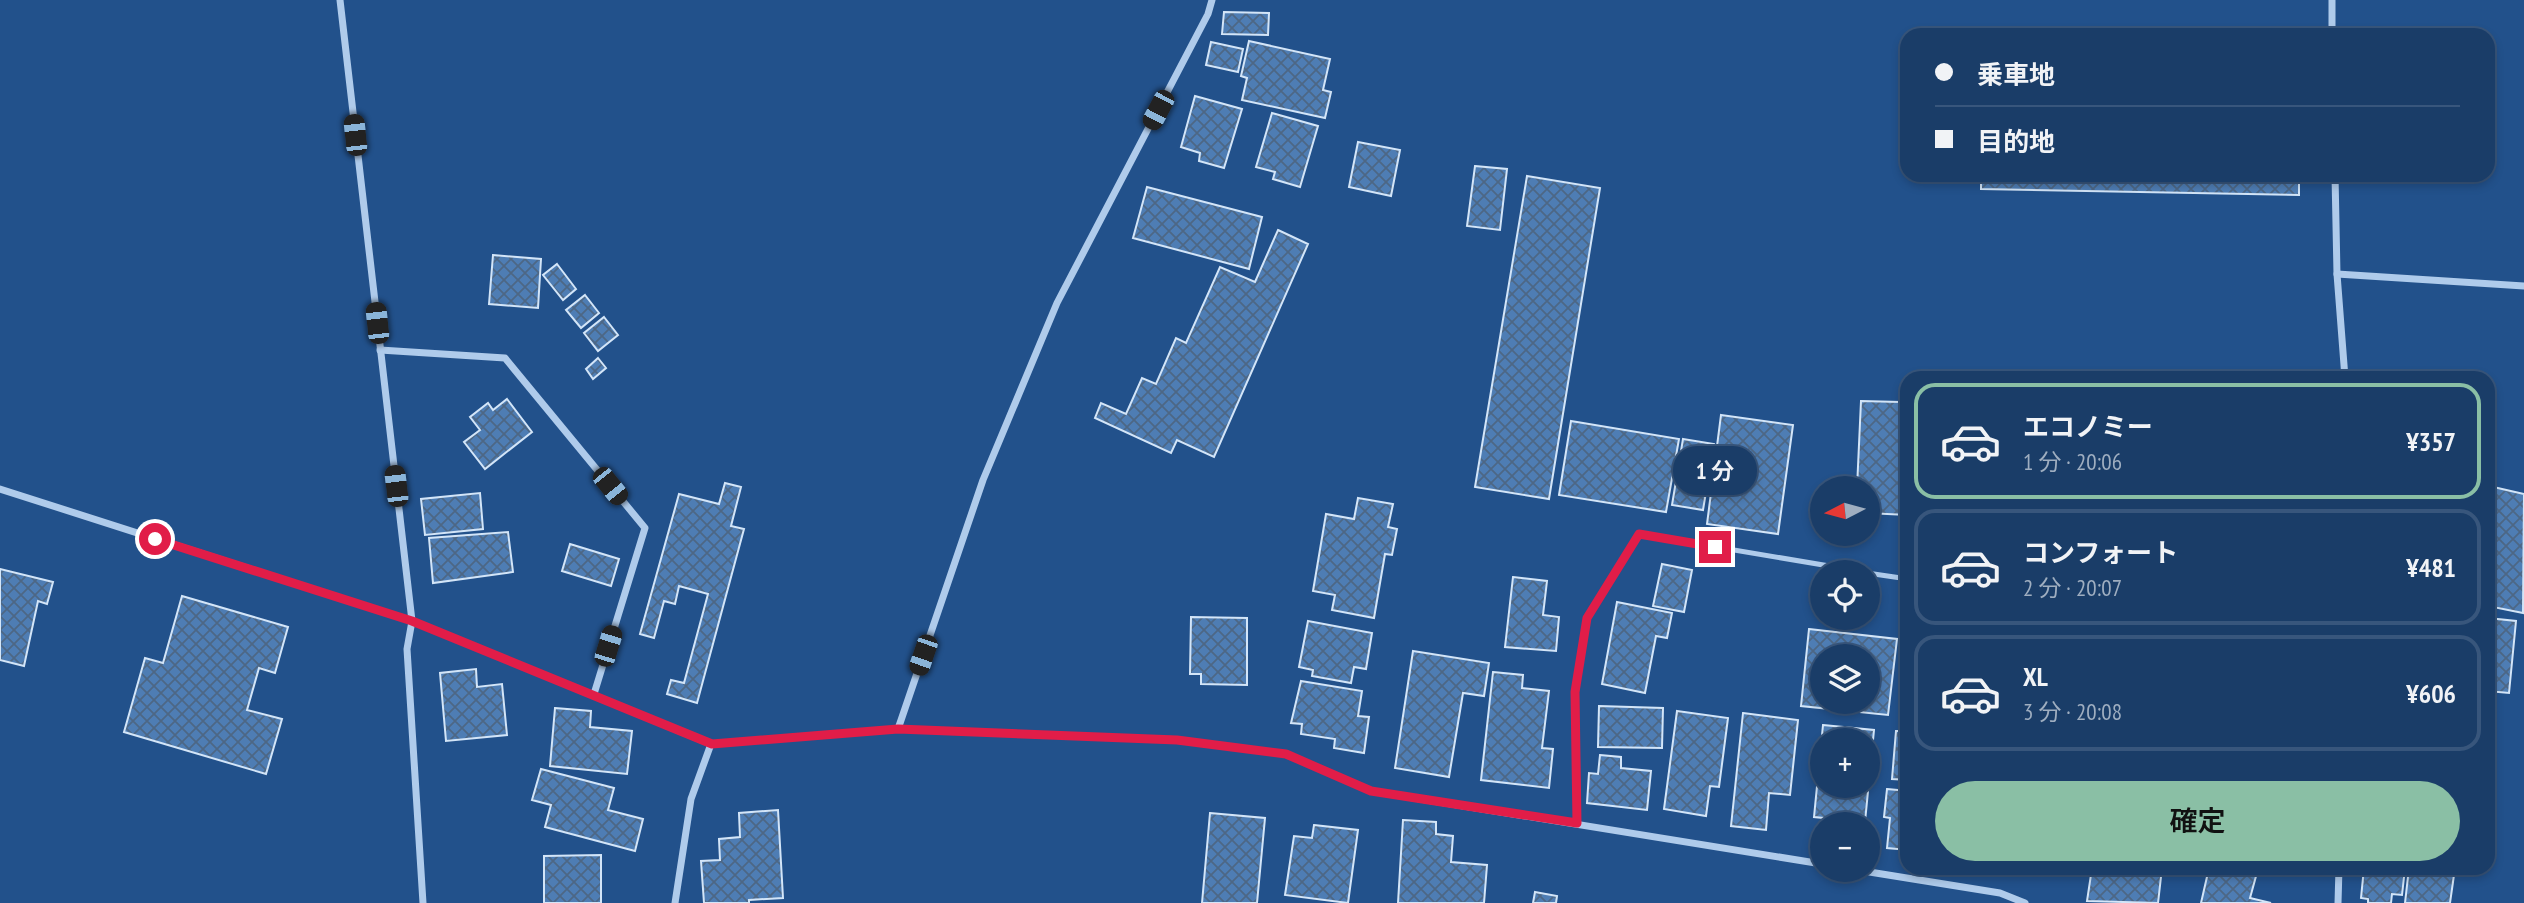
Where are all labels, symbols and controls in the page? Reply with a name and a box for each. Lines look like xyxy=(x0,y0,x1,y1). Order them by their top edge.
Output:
text: 乗車地 xyxy=(1977,58,2055,91)
car xyxy=(1139,87,1178,133)
car xyxy=(343,113,368,157)
text: 目的地 xyxy=(1977,125,2055,158)
car xyxy=(365,301,390,345)
icon: car xyxy=(1939,410,2002,473)
text: エコノミー xyxy=(2023,410,2153,443)
text: ¥357 xyxy=(2406,425,2456,458)
callout: 1 分 xyxy=(1673,446,1757,494)
text: 1 分 · 20:06 xyxy=(2023,447,2122,476)
text: 1 分 xyxy=(1696,456,1734,485)
car xyxy=(589,463,632,509)
car xyxy=(384,464,409,508)
north arrow xyxy=(1810,476,1880,546)
map controls xyxy=(1810,476,1880,882)
route start xyxy=(139,523,171,555)
route end xyxy=(1699,531,1731,563)
icon: car xyxy=(1939,536,2002,599)
text: コンフォート xyxy=(2023,536,2178,569)
text: ¥481 xyxy=(2406,551,2456,584)
button: locate xyxy=(1810,560,1880,630)
text: 2 分 · 20:07 xyxy=(2023,573,2122,602)
car xyxy=(592,623,625,669)
car xyxy=(907,632,940,678)
button: layers xyxy=(1810,644,1880,714)
text: XL xyxy=(2023,660,2048,693)
icon: car xyxy=(1939,662,2002,725)
text: ¥606 xyxy=(2406,677,2456,710)
text: 3 分 · 20:08 xyxy=(2023,697,2122,726)
button: + xyxy=(1810,728,1880,798)
button: 確定 xyxy=(1935,781,2460,861)
button: − xyxy=(1810,812,1880,882)

